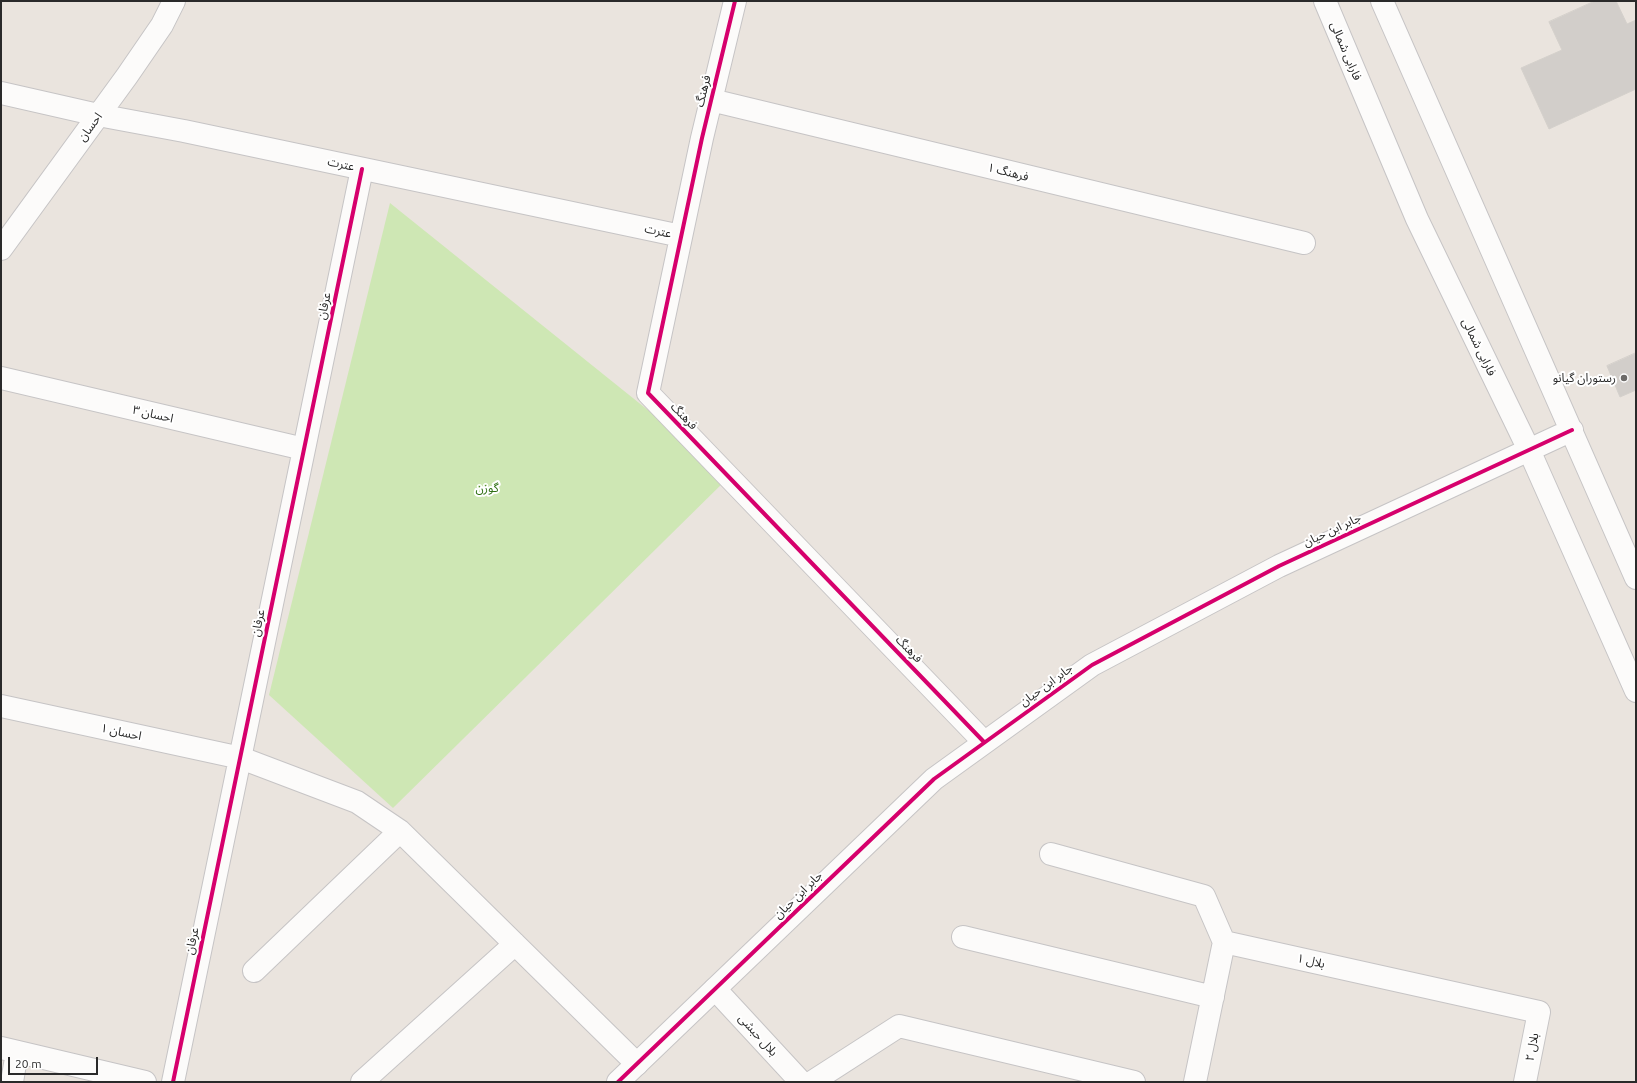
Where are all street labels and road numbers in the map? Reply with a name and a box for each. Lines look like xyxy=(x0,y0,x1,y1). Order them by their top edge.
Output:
street label: فارابی شمالی xyxy=(1327,19,1365,83)
street label: فرهنگ xyxy=(692,74,714,108)
street label: احسان xyxy=(75,110,105,144)
street label: عترت xyxy=(326,154,356,174)
street label: فرهنگ ۱ xyxy=(986,160,1030,184)
street label: عترت xyxy=(643,221,673,241)
street label: عرفان xyxy=(314,291,334,321)
street label: فارابی شمالی xyxy=(1459,316,1499,378)
street label: فرهنگ xyxy=(668,399,700,433)
street label: احسان ۳ xyxy=(131,402,175,426)
street label: جابر ابن حیان xyxy=(1301,510,1363,550)
street label: عرفان xyxy=(248,608,268,638)
street label: فرهنگ xyxy=(893,632,925,666)
street label: جابر ابن حیان xyxy=(1017,661,1075,709)
street label: احسان ۱ xyxy=(99,721,143,743)
street label: جابر ابن حیان xyxy=(771,868,825,922)
street label: عرفان xyxy=(182,926,202,956)
street label: بلال ۱ xyxy=(1296,951,1326,971)
street label: بلال حبشی xyxy=(735,1011,781,1059)
street label: بلال ۲ xyxy=(1522,1032,1542,1062)

